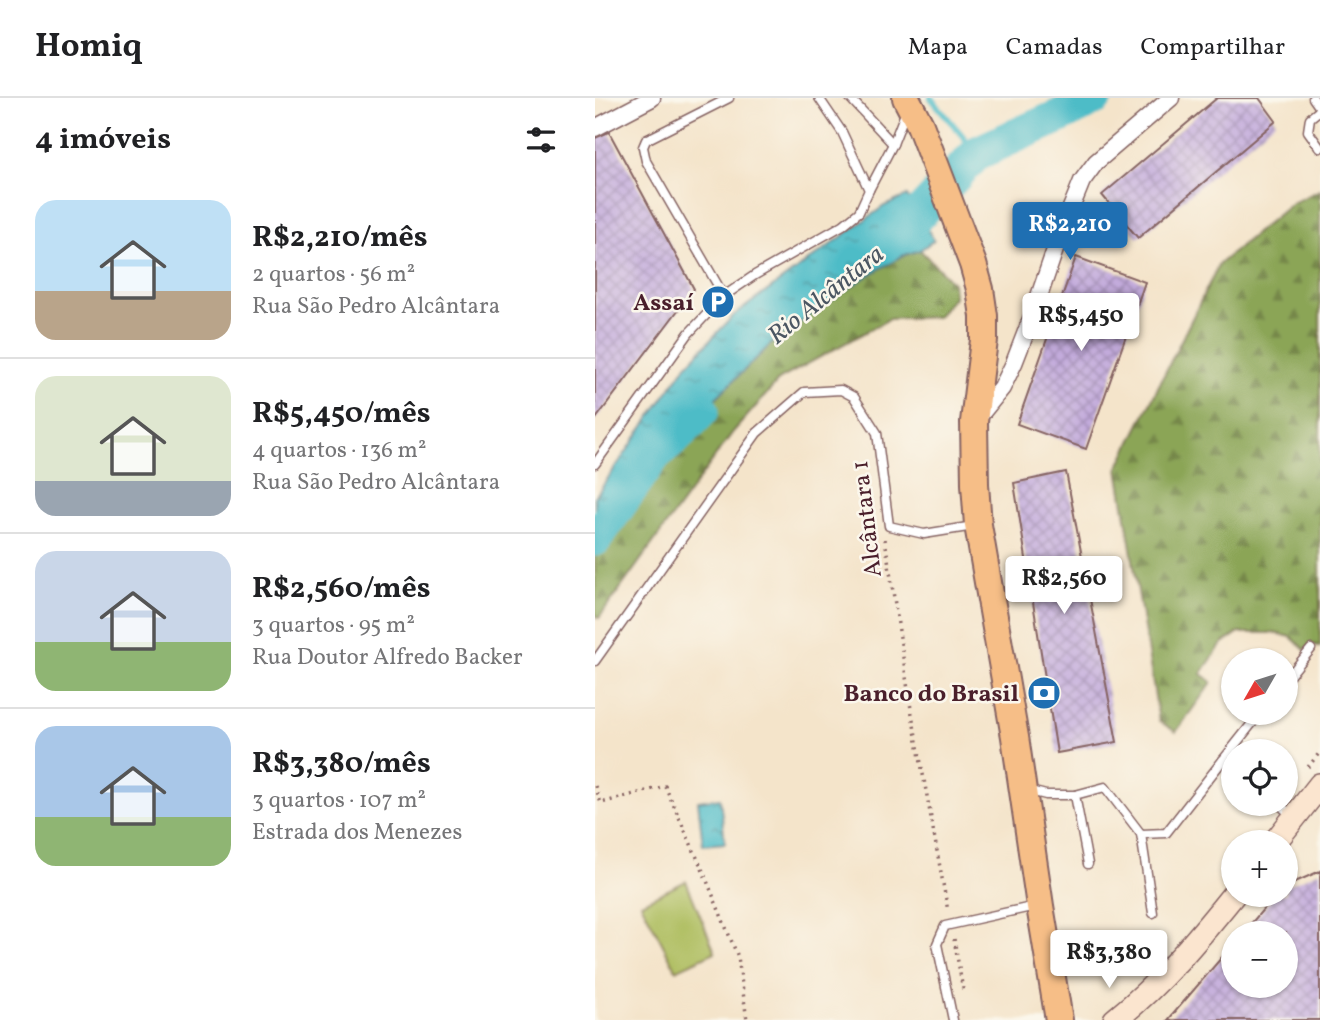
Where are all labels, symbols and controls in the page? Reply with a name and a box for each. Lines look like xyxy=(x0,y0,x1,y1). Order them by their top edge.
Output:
text: Homiq xyxy=(35,25,142,71)
text: Mapa xyxy=(908,31,968,65)
text: Camadas xyxy=(1006,31,1102,65)
text: Compartilhar xyxy=(1140,31,1285,65)
text: 4 imóveis xyxy=(35,119,171,161)
icon: filters xyxy=(522,121,560,159)
pin: R$2,210 xyxy=(1005,202,1135,262)
text: R$2,210 xyxy=(1029,209,1111,241)
text: R$2,210/mês xyxy=(252,217,428,259)
icon: home xyxy=(91,228,175,312)
water label: Rio Alcântara xyxy=(760,237,892,354)
text: 2 quartos · 56 m² xyxy=(252,259,415,291)
parking icon: Assaí xyxy=(699,283,737,321)
place label: Assaí xyxy=(633,287,694,321)
text: Rua São Pedro Alcântara xyxy=(252,291,500,323)
pin: R$5,450 xyxy=(1016,294,1146,353)
text: R$5,450 xyxy=(1038,300,1124,332)
text: R$5,450/mês xyxy=(252,393,431,435)
icon: home xyxy=(91,404,175,488)
text: 4 quartos · 136 m² xyxy=(252,435,426,467)
street label: Alcântara 1 xyxy=(844,458,892,579)
text: Rua São Pedro Alcântara xyxy=(252,467,500,499)
pin: R$2,560 xyxy=(999,556,1129,616)
text: R$2,560 xyxy=(1021,563,1107,595)
text: R$2,560/mês xyxy=(252,568,431,610)
icon: home xyxy=(91,579,175,663)
text: 3 quartos · 95 m² xyxy=(252,610,415,642)
text: Rua Doutor Alfredo Backer xyxy=(252,642,523,674)
north arrow xyxy=(1221,648,1299,724)
map controls xyxy=(1221,648,1298,998)
bank icon: Banco do Brasil xyxy=(1025,674,1063,712)
place label: Banco do Brasil xyxy=(843,678,1019,712)
button: locate xyxy=(1221,739,1298,816)
text: R$3,380/mês xyxy=(252,743,431,785)
icon: home xyxy=(91,754,175,838)
text: 3 quartos · 107 m² xyxy=(252,785,426,817)
text: Estrada dos Menezes xyxy=(252,817,462,849)
button: + xyxy=(1221,830,1298,907)
button: − xyxy=(1221,921,1298,998)
pin: R$3,380 xyxy=(1044,930,1174,990)
text: R$3,380 xyxy=(1066,937,1152,969)

